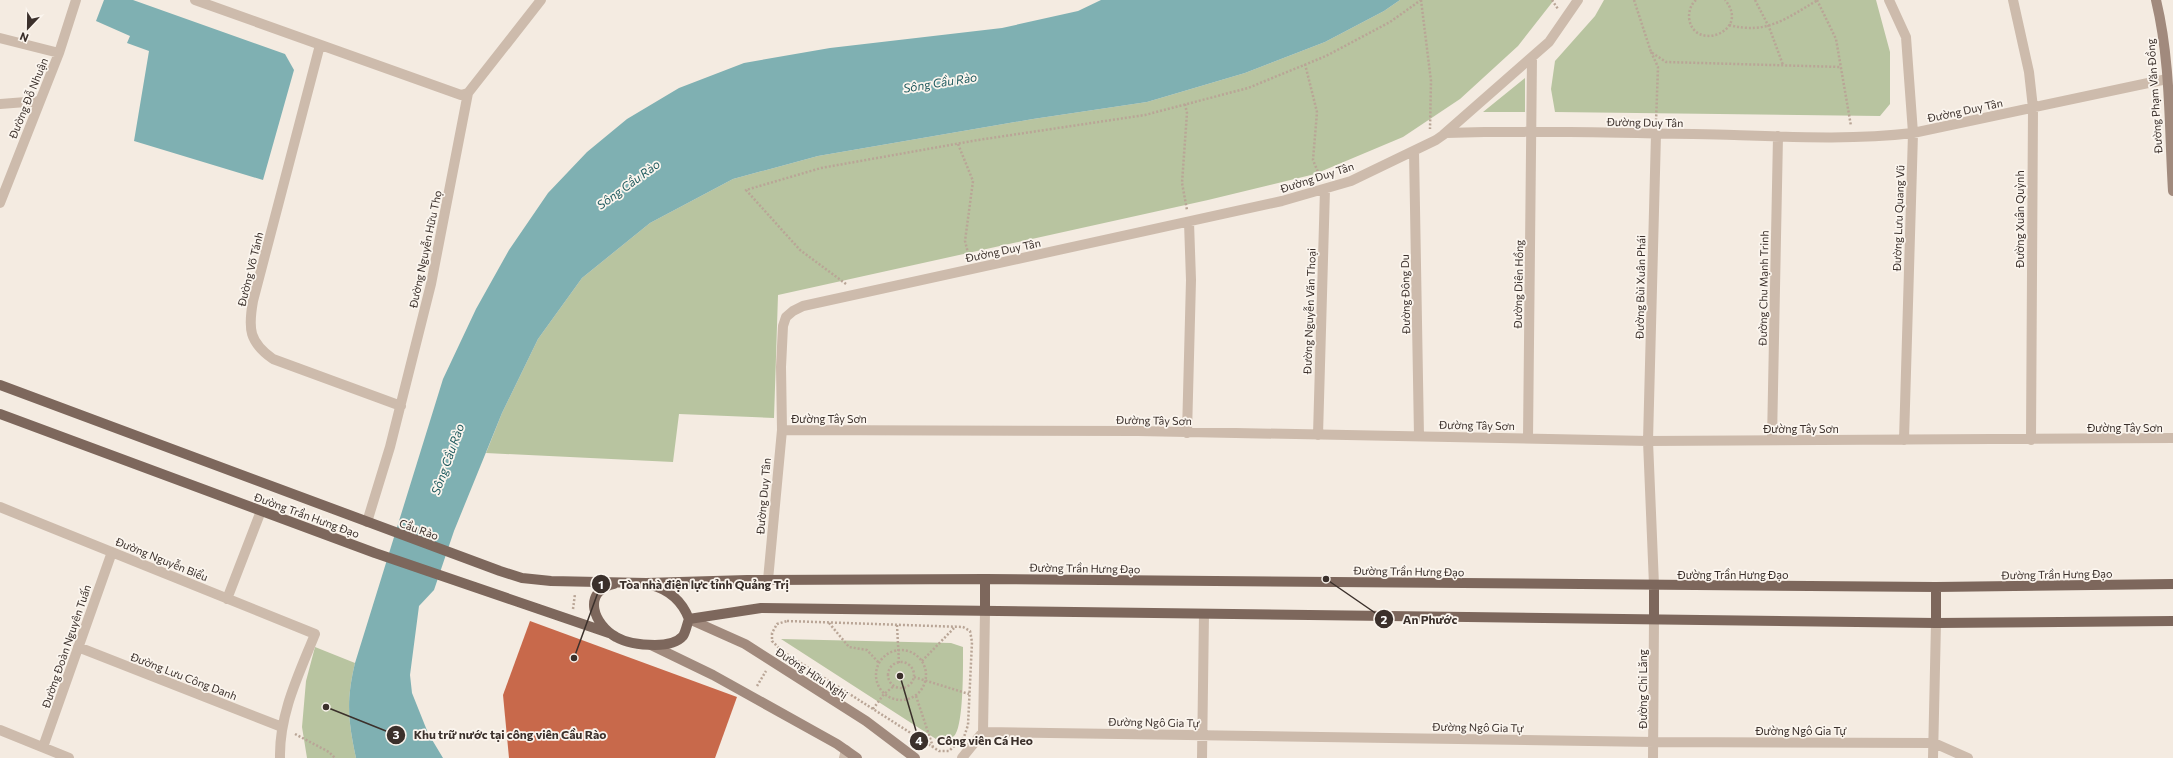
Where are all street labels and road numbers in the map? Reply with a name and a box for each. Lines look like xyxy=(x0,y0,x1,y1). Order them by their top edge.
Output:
street label: Đường Phạm Văn Đồng xyxy=(2144,38,2165,155)
street label: Đường Đỗ Nhuận xyxy=(5,55,50,141)
street label: Đường Duy Tân xyxy=(1925,96,2004,125)
street label: Đường Duy Tân xyxy=(1606,115,1683,129)
street label: Đường Duy Tân xyxy=(1278,159,1355,195)
street label: Đường Lưu Quang Vũ xyxy=(1890,165,1906,272)
street label: Đường Xuân Quỳnh xyxy=(2013,170,2026,269)
street label: Đường Nguyễn Hữu Thọ xyxy=(405,188,444,310)
street label: Đường Võ Tánh xyxy=(234,230,266,309)
street label: Đường Chu Mạnh Trinh xyxy=(1755,230,1771,347)
street label: Đường Bùi Xuân Phái xyxy=(1633,235,1647,340)
street label: Đường Duy Tân xyxy=(963,236,1042,265)
street label: Đường Diên Hồng xyxy=(1511,240,1525,329)
street label: Đường Nguyễn Văn Thoại xyxy=(1299,248,1318,375)
street label: Đường Đông Du xyxy=(1398,254,1412,335)
street label: Đường Tây Sơn xyxy=(790,412,867,425)
street label: Đường Tây Sơn xyxy=(1115,413,1192,427)
street label: Đường Tây Sơn xyxy=(1438,418,1515,432)
street label: Đường Tây Sơn xyxy=(2086,421,2163,434)
street label: Đường Tây Sơn xyxy=(1762,422,1839,435)
street label: Đường Duy Tân xyxy=(753,457,773,536)
street label: Đường Trần Hưng Đạo xyxy=(252,490,362,540)
street label: Cầu Rào xyxy=(397,516,441,542)
street label: Đường Nguyễn Biểu xyxy=(113,533,210,583)
street label: Đường Trần Hưng Đạo xyxy=(1028,561,1141,575)
street label: Đường Trần Hưng Đạo xyxy=(1352,564,1465,578)
street label: Đường Trần Hưng Đạo xyxy=(2000,567,2113,581)
street label: Đường Trần Hưng Đạo xyxy=(1677,568,1789,581)
street label: Đường Đoàn Nguyên Tuấn xyxy=(38,583,93,710)
street label: Đường Hữu Nghị xyxy=(773,644,851,701)
street label: Đường Lưu Công Danh xyxy=(128,649,239,702)
street label: Đường Chi Lăng xyxy=(1636,649,1649,730)
street label: Đường Ngô Gia Tự xyxy=(1107,715,1201,729)
street label: Đường Ngô Gia Tự xyxy=(1431,720,1525,734)
street label: Đường Ngô Gia Tự xyxy=(1754,724,1848,737)

